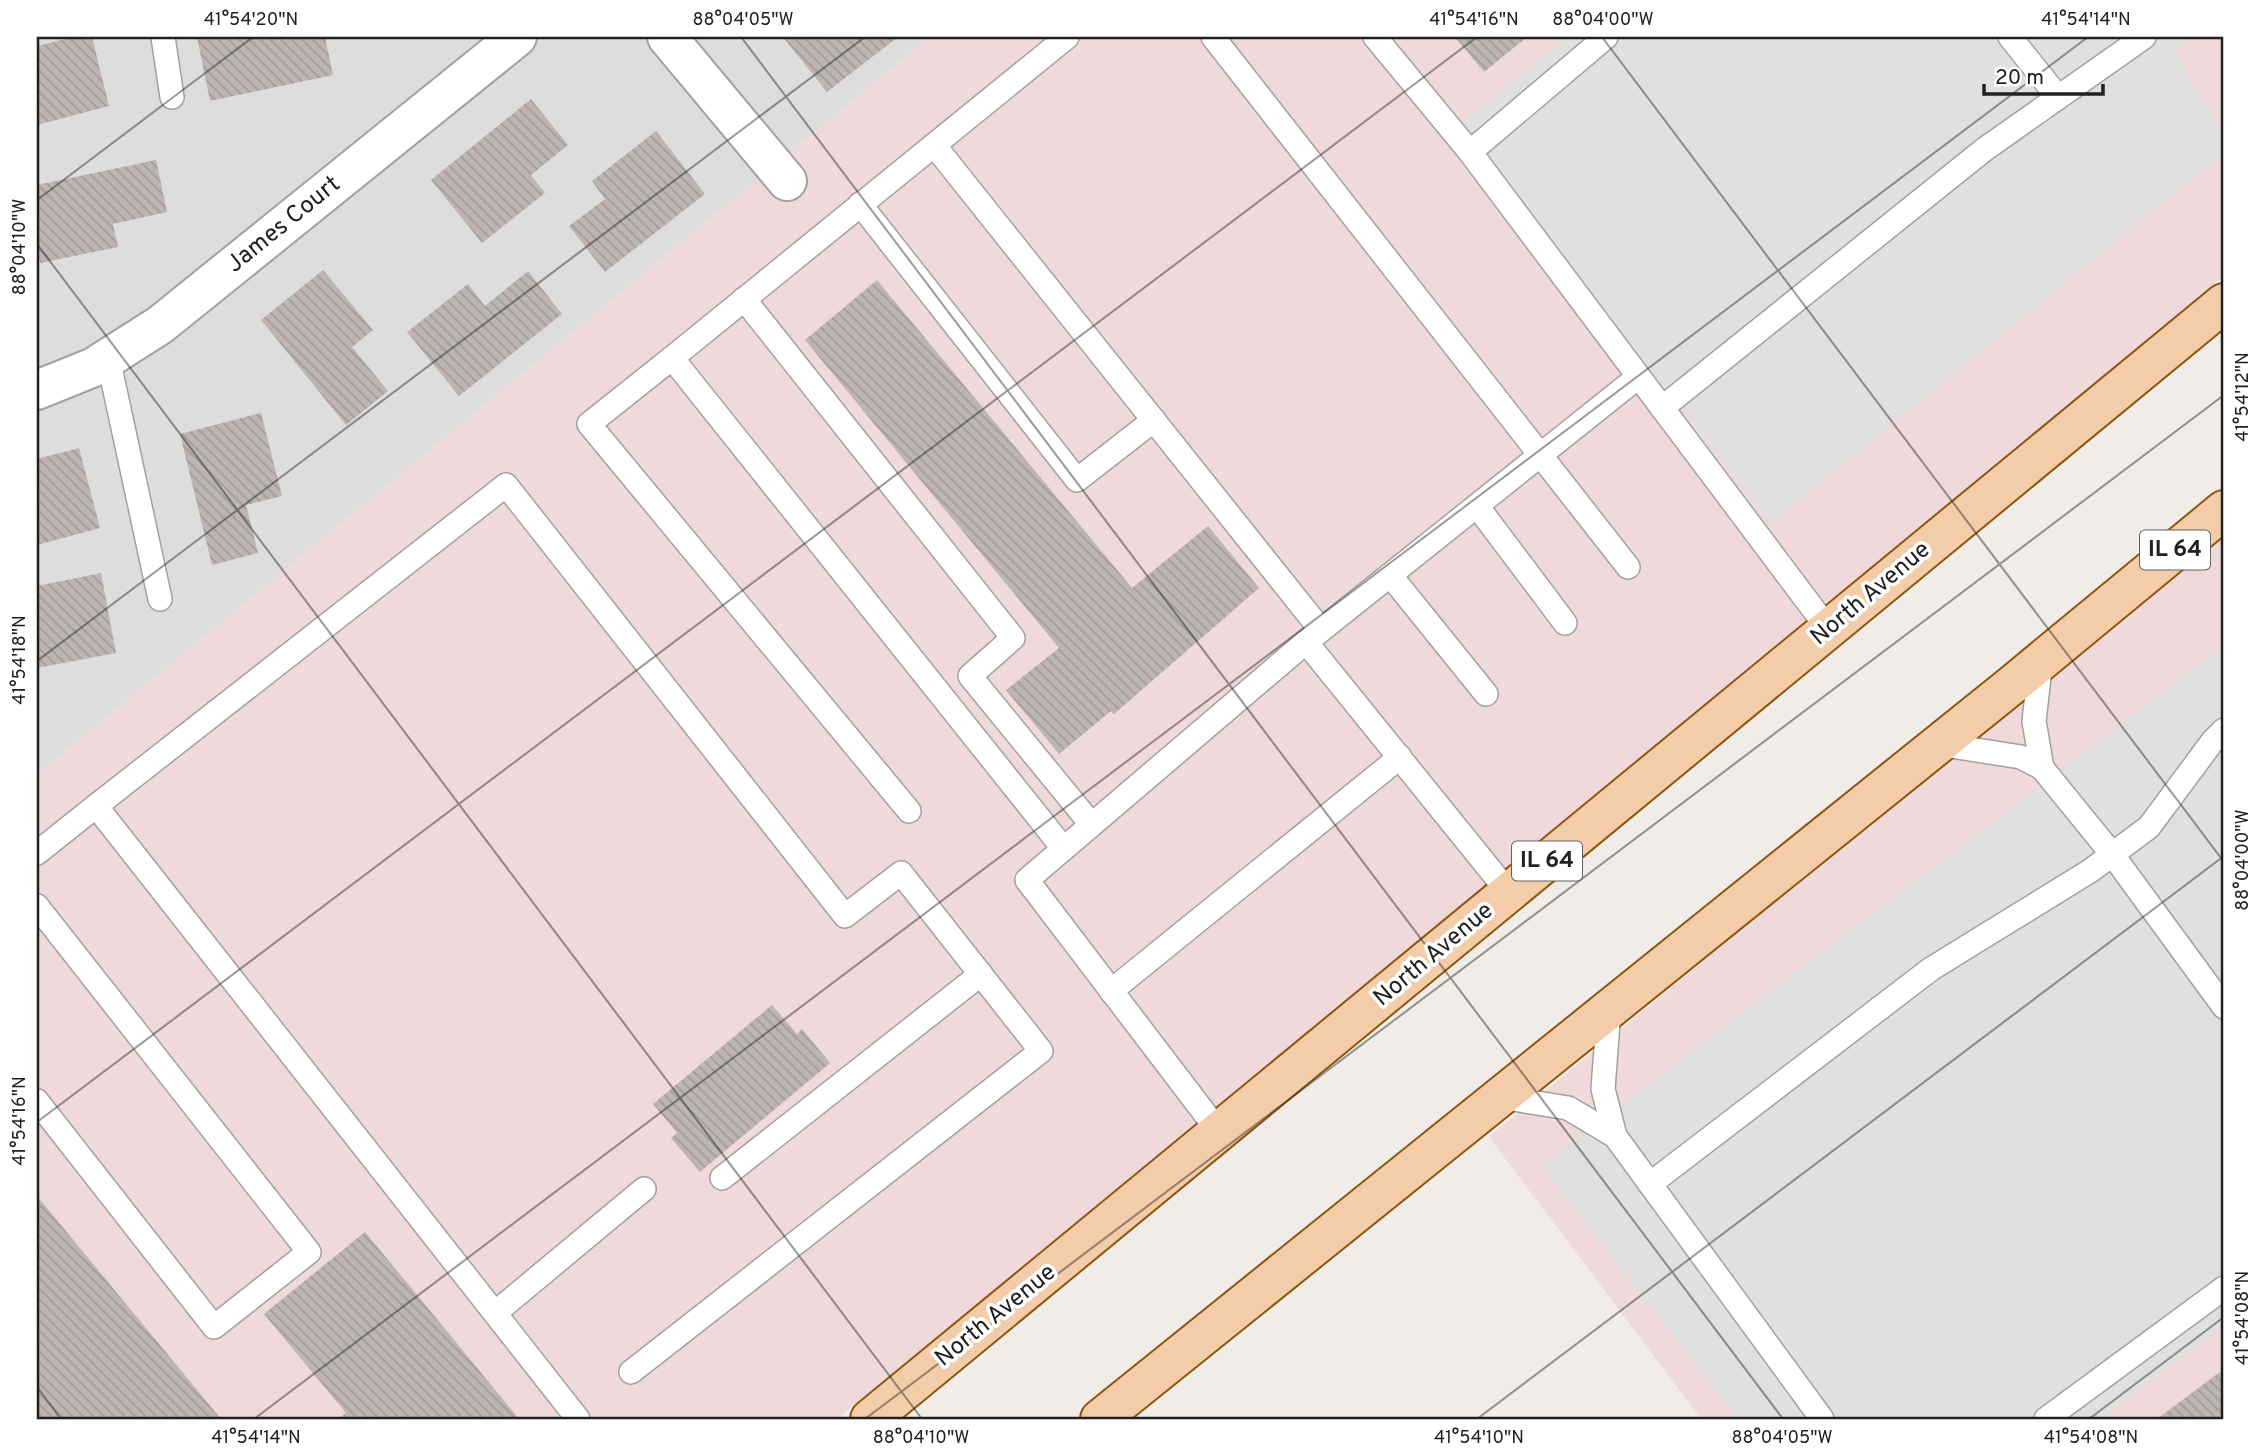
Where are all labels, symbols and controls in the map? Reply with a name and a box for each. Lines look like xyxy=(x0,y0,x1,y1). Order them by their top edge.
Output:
text: 41°54'20"N xyxy=(204,9,298,32)
text: 88°04'05"W xyxy=(692,9,794,32)
text: 41°54'16"N xyxy=(1429,9,1519,32)
text: 88°04'00"W xyxy=(1552,9,1654,32)
text: 41°54'14"N xyxy=(2041,9,2131,32)
scale bar xyxy=(1984,52,2104,96)
text: 20 m xyxy=(1995,65,2044,92)
street label: James Court xyxy=(221,170,347,280)
text: 88°04'10"W xyxy=(9,199,32,295)
text: 41°54'12"N xyxy=(2232,352,2255,442)
road number: IL 64 xyxy=(2140,530,2210,570)
street label: North Avenue xyxy=(1805,535,1937,653)
text: 41°54'18"N xyxy=(9,615,32,705)
text: 88°04'00"W xyxy=(2232,809,2255,911)
road number: IL 64 xyxy=(1512,842,1582,880)
street label: North Avenue xyxy=(1368,896,1500,1014)
text: 41°54'16"N xyxy=(9,1076,32,1166)
street label: North Avenue xyxy=(929,1258,1063,1374)
text: 41°54'08"N xyxy=(2232,1271,2255,1365)
text: 41°54'14"N xyxy=(211,1427,301,1450)
text: 88°04'10"W xyxy=(873,1427,969,1450)
text: 41°54'10"N xyxy=(1434,1427,1524,1450)
text: 88°04'05"W xyxy=(1731,1427,1833,1450)
text: 41°54'08"N xyxy=(2044,1427,2138,1450)

